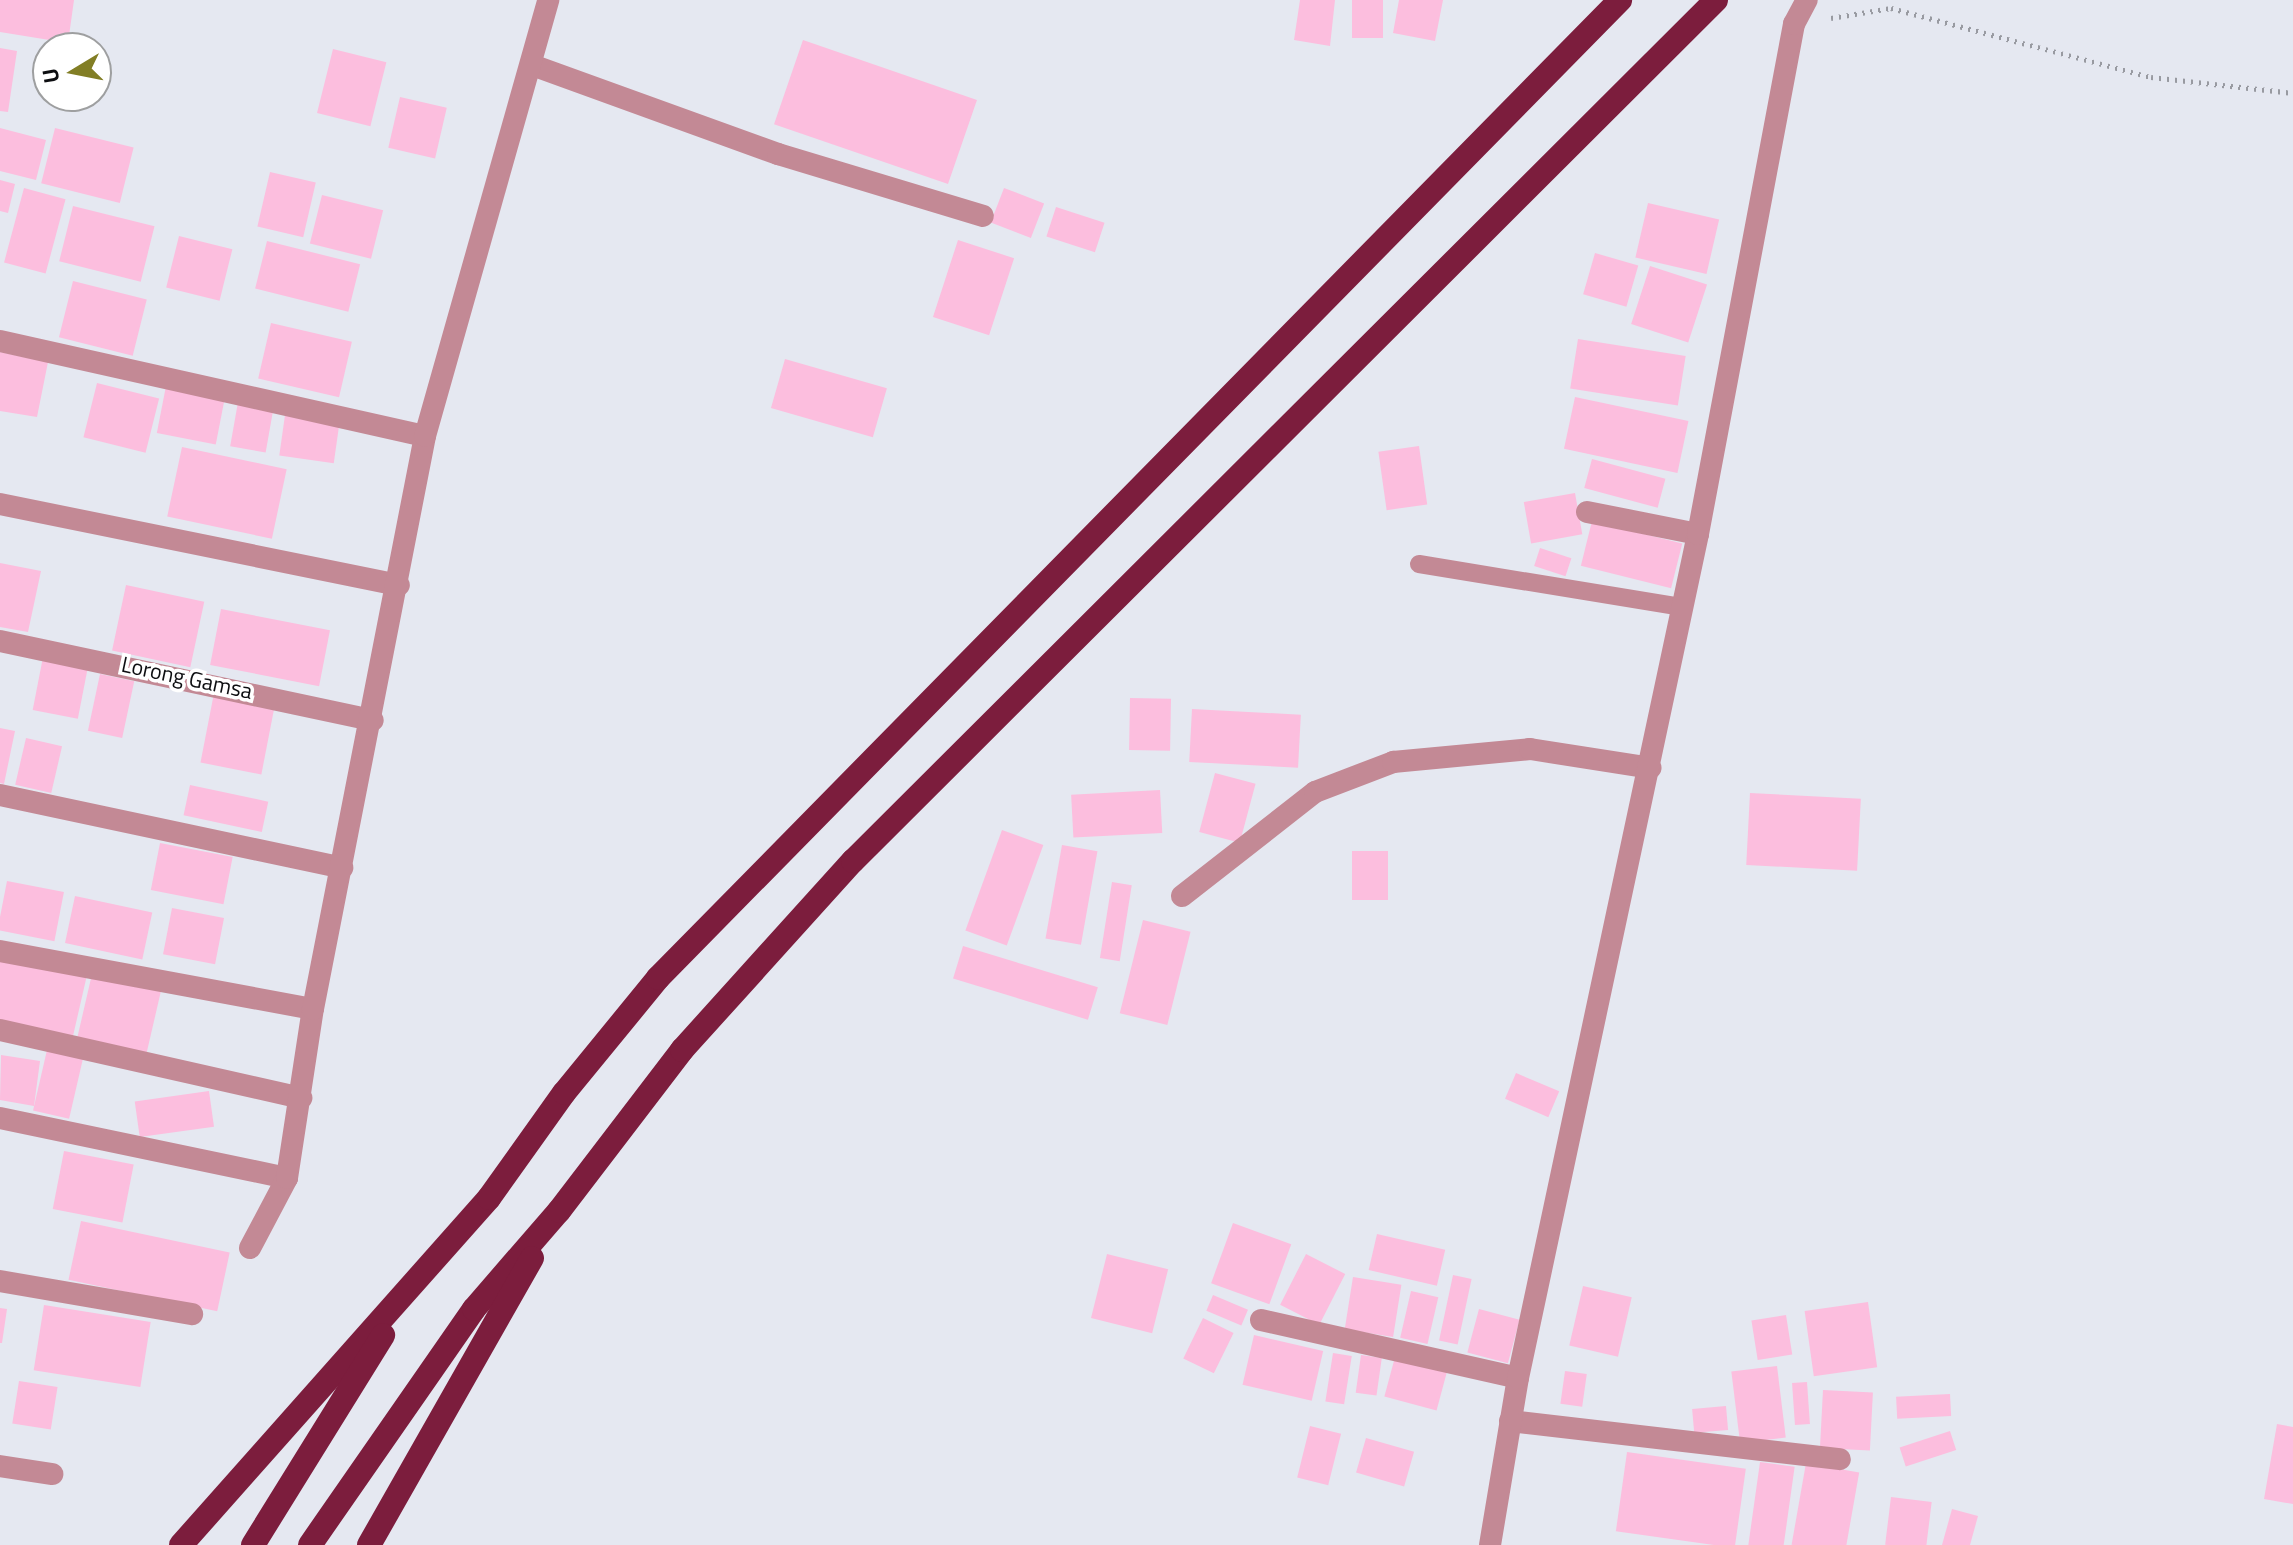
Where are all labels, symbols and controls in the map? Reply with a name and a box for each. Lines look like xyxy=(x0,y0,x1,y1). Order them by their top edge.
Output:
north arrow xyxy=(32,32,112,112)
text: U xyxy=(32,66,68,86)
street label: Lorong Gamsa xyxy=(119,651,255,705)

